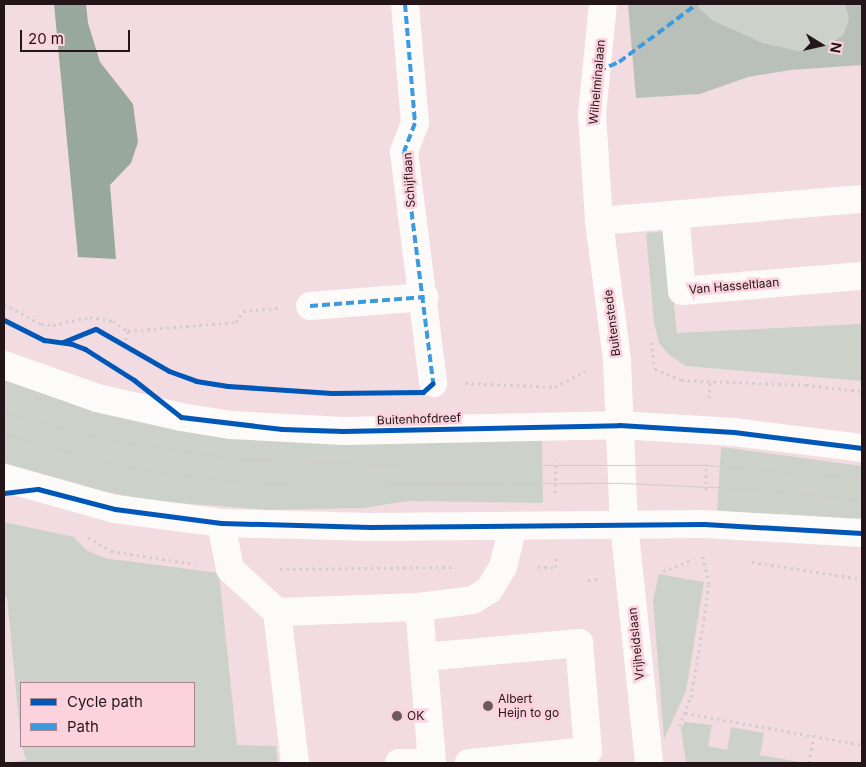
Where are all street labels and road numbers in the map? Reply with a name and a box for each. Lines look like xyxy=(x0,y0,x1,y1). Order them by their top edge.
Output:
street label: Wilhelminalaan xyxy=(586,39,608,125)
street label: Schijflaan xyxy=(400,152,418,208)
street label: Van Hasseltlaan xyxy=(688,275,780,297)
street label: Buitenstede xyxy=(601,289,623,357)
street label: Buitenhofdreef xyxy=(377,410,461,428)
street label: Vrijheidslaan xyxy=(625,607,647,681)

